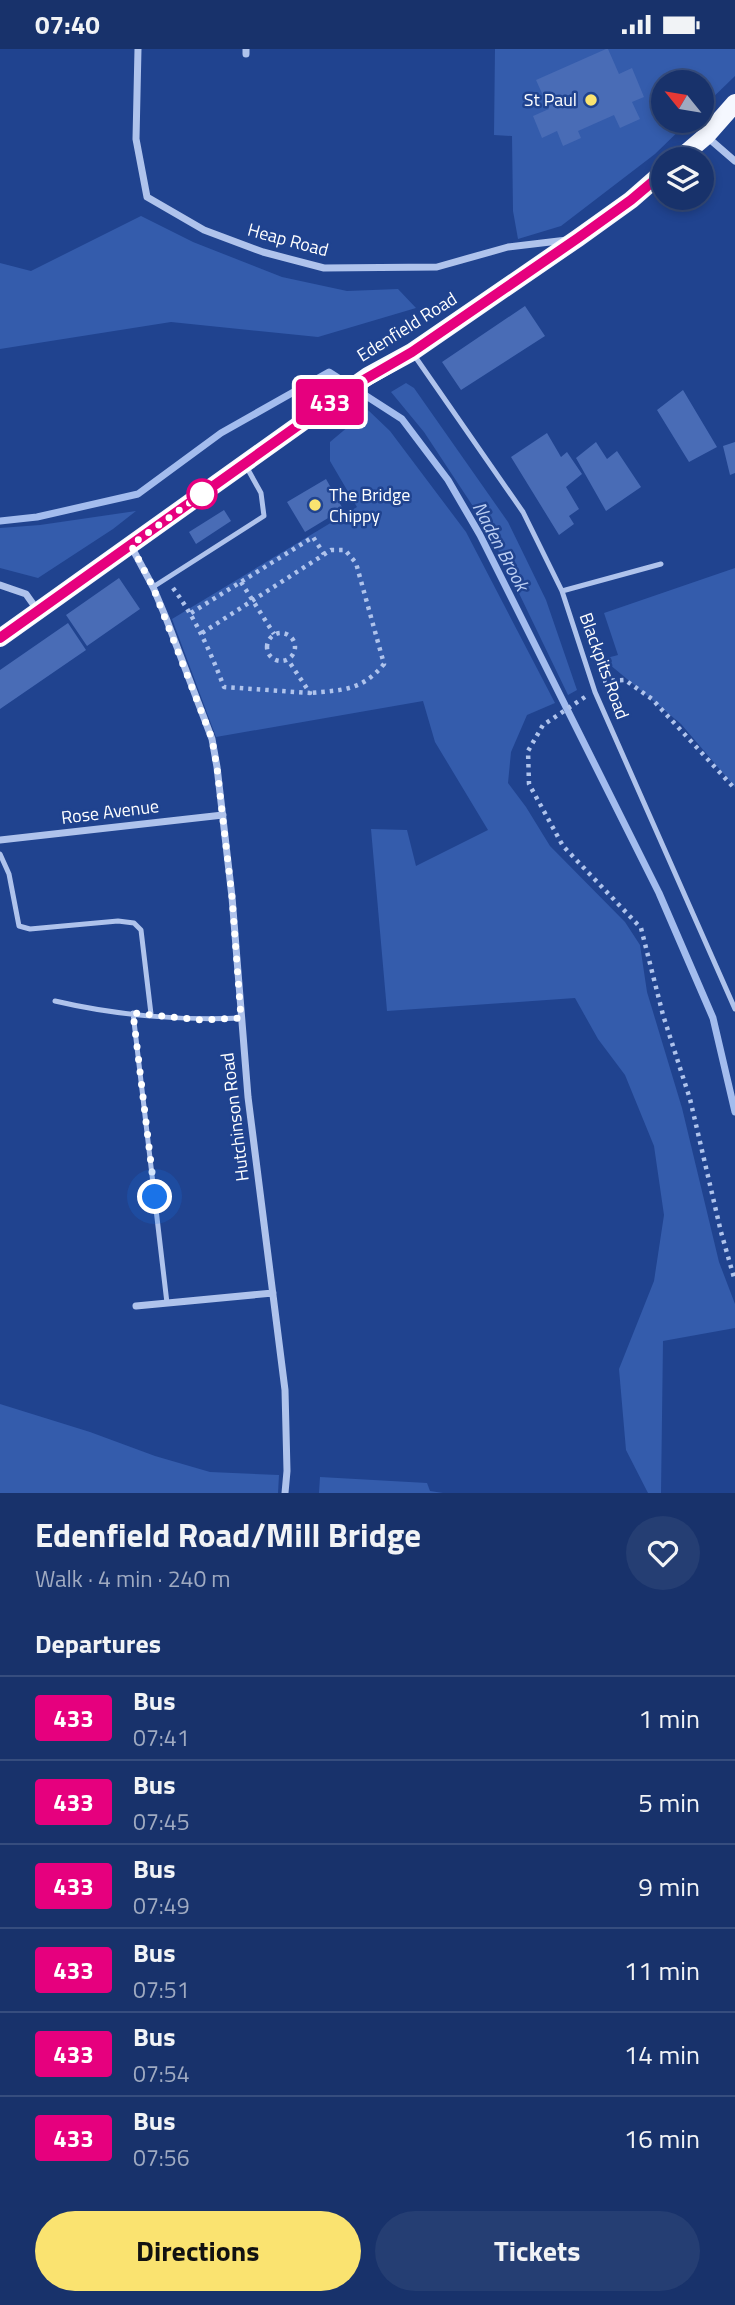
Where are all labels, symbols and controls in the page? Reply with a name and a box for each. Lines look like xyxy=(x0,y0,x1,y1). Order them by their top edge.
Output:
text: 07:40 xyxy=(35,5,100,44)
north arrow xyxy=(651,70,714,133)
map controls xyxy=(651,70,714,210)
place label: St Paul xyxy=(524,86,577,113)
marker: St Paul xyxy=(583,92,599,108)
button: layers xyxy=(651,147,714,210)
street label: Heap Road xyxy=(245,216,332,263)
street label: Edenfield Road xyxy=(351,285,462,368)
line badge: 433 xyxy=(290,379,370,425)
text: 433 xyxy=(310,384,350,420)
unlabelled marker xyxy=(187,479,217,509)
place label: The Bridge Chippy xyxy=(329,481,410,529)
water label: Naden Brook xyxy=(466,496,538,598)
marker: The Bridge Chippy xyxy=(307,497,323,513)
street label: Blackpits Road xyxy=(573,609,636,723)
street label: Rose Avenue xyxy=(60,792,160,831)
street label: Hutchinson Road xyxy=(213,1051,256,1183)
your location xyxy=(137,1179,172,1214)
text: Edenfield Road/Mill Bridge xyxy=(35,1510,421,1560)
button: heart xyxy=(626,1516,700,1590)
text: Walk · 4 min · 240 m xyxy=(35,1561,231,1596)
text: Departures xyxy=(35,1624,161,1663)
text: Bus xyxy=(133,1681,175,1720)
text: 1 min xyxy=(638,1699,700,1738)
text: 433 xyxy=(53,1700,94,1736)
text: 07:41 xyxy=(133,1720,190,1755)
text: Bus xyxy=(133,1765,175,1804)
text: 5 min xyxy=(638,1783,700,1822)
text: 433 xyxy=(53,1784,94,1820)
text: 07:45 xyxy=(133,1804,190,1839)
text: Bus xyxy=(133,1849,175,1888)
text: 9 min xyxy=(638,1867,700,1906)
text: 433 xyxy=(53,1868,94,1904)
text: 07:49 xyxy=(133,1888,190,1923)
text: Bus xyxy=(133,1933,175,1972)
text: 11 min xyxy=(624,1951,700,1990)
text: 433 xyxy=(53,1952,94,1988)
text: 07:51 xyxy=(133,1972,190,2007)
text: Bus xyxy=(133,2017,175,2056)
text: 14 min xyxy=(624,2035,700,2074)
text: 433 xyxy=(53,2036,94,2072)
text: 07:54 xyxy=(133,2056,190,2091)
text: Bus xyxy=(133,2101,175,2140)
text: 16 min xyxy=(624,2119,700,2158)
text: 433 xyxy=(53,2120,94,2156)
text: 07:56 xyxy=(133,2140,190,2175)
button: Directions xyxy=(35,2211,361,2291)
button: Tickets xyxy=(375,2211,700,2291)

